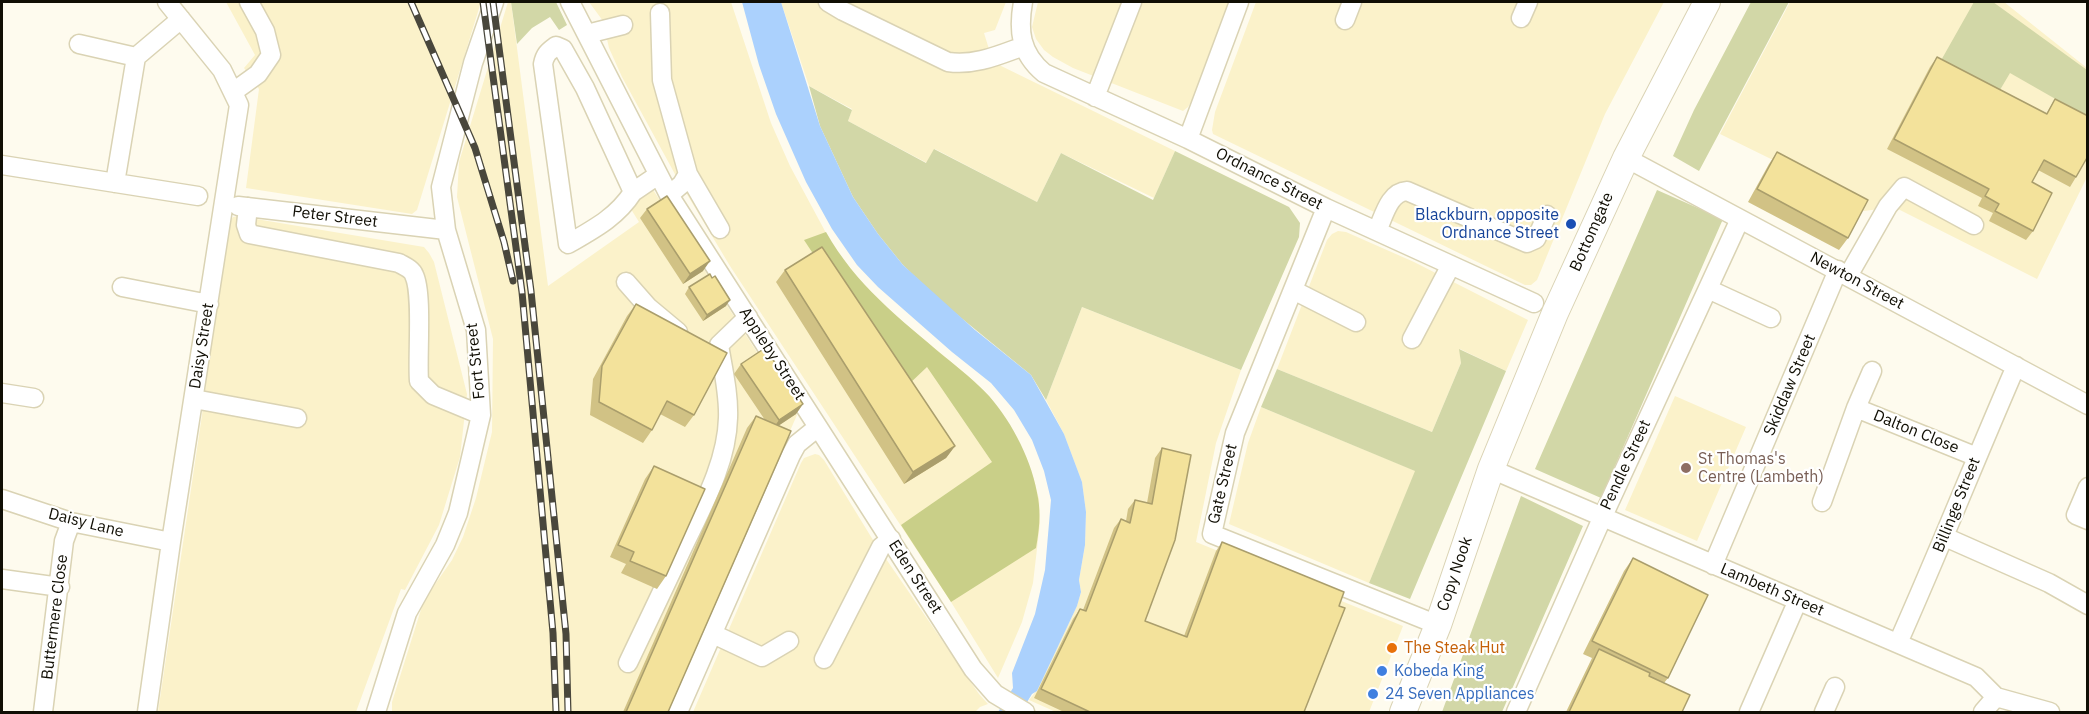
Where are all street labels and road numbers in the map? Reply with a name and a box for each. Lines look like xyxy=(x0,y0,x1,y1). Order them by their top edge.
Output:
street label: Ordnance Street xyxy=(1212,144,1326,214)
street label: Bottomgate xyxy=(1566,189,1618,275)
street label: Peter Street xyxy=(291,202,379,232)
street label: Newton Street xyxy=(1807,248,1907,314)
street label: Daisy Street xyxy=(186,302,218,390)
street label: Appleby Street xyxy=(735,304,809,404)
street label: Fort Street xyxy=(462,322,490,400)
street label: Skiddaw Street xyxy=(1760,331,1820,439)
street label: Dalton Close xyxy=(1870,406,1962,458)
street label: Pendle Street xyxy=(1597,417,1655,513)
street label: Gate Street xyxy=(1204,442,1242,526)
street label: Billinge Street xyxy=(1929,455,1985,555)
street label: Daisy Lane xyxy=(46,504,126,542)
street label: Copy Nook xyxy=(1433,534,1477,614)
street label: Eden Street xyxy=(884,537,946,617)
street label: Buttermere Close xyxy=(38,553,72,681)
street label: Lambeth Street xyxy=(1717,559,1827,621)

